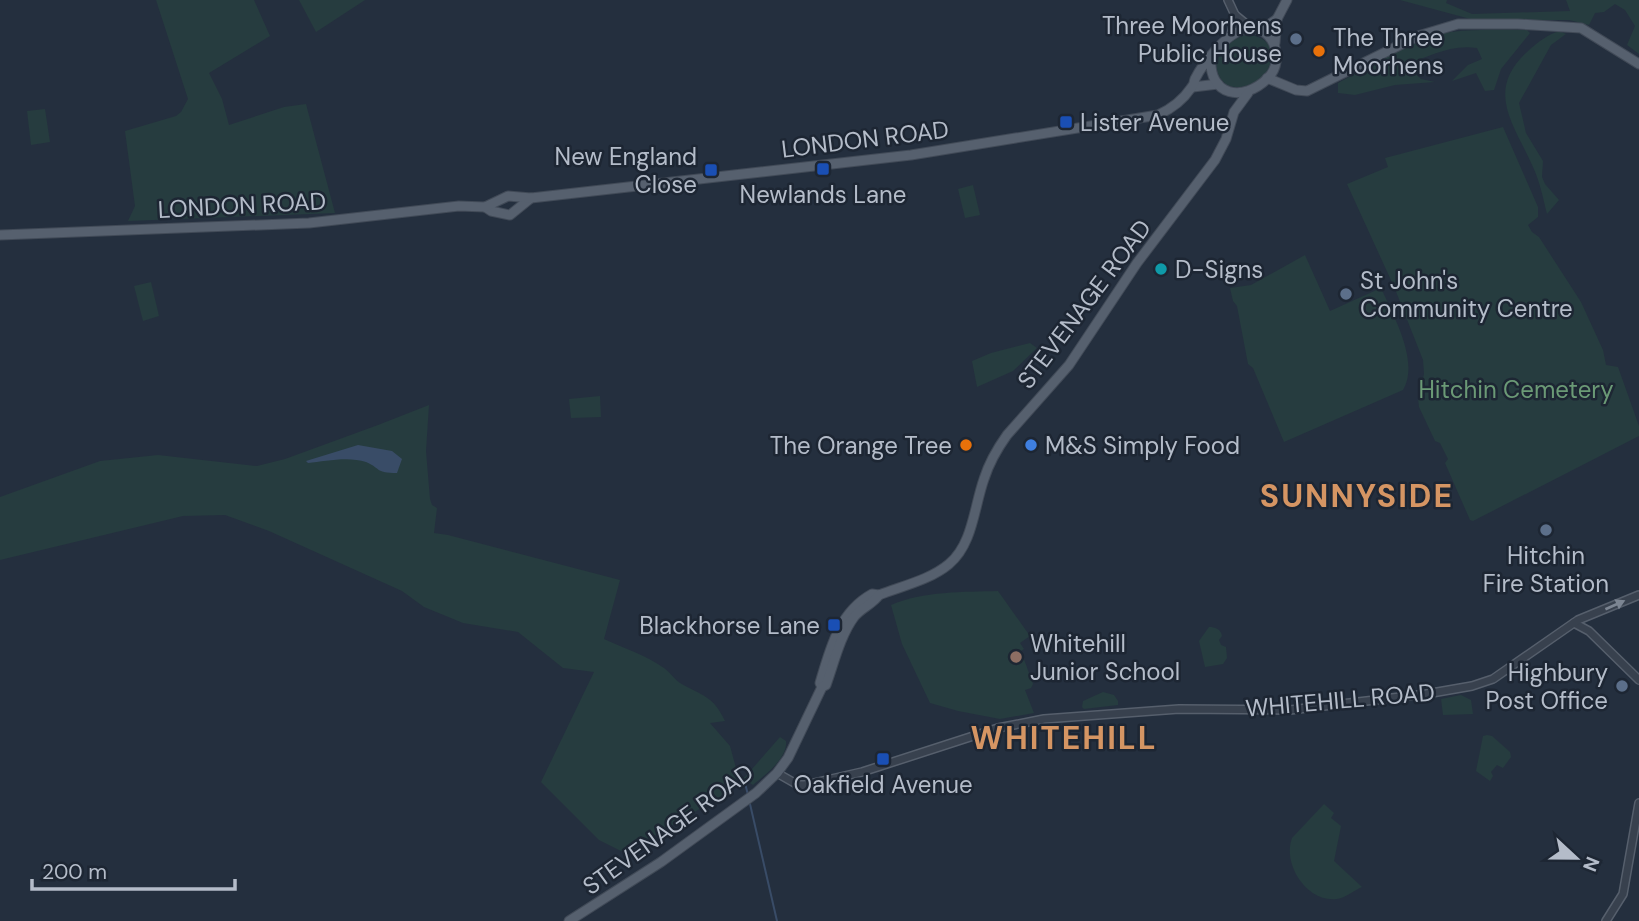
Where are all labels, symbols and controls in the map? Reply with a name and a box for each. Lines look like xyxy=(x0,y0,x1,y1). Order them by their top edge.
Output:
place label: Three Moorhens Public House xyxy=(1102,10,1282,69)
place label: The Three Moorhens xyxy=(1333,22,1444,81)
marker: Three Moorhens Public House xyxy=(1288,31,1304,47)
marker: The Three Moorhens xyxy=(1311,43,1327,59)
place label: Lister Avenue xyxy=(1080,107,1229,138)
street label: LONDON ROAD xyxy=(780,113,950,165)
marker: Lister Avenue xyxy=(1058,114,1074,130)
place label: New England Close xyxy=(555,141,697,200)
marker: Newlands Lane xyxy=(815,161,831,177)
marker: New England Close xyxy=(703,162,719,178)
place label: Newlands Lane xyxy=(740,179,906,210)
street label: LONDON ROAD xyxy=(157,185,327,225)
street label: STEVENAGE ROAD xyxy=(1010,213,1158,395)
place label: D-Signs xyxy=(1175,254,1263,285)
marker: D-Signs xyxy=(1153,261,1169,277)
place label: St John's Community Centre xyxy=(1360,265,1573,324)
marker: St John's Community Centre xyxy=(1338,286,1354,302)
park label: Hitchin Cemetery xyxy=(1419,374,1614,405)
place label: The Orange Tree xyxy=(770,430,952,461)
place label: M&S Simply Food xyxy=(1045,430,1240,461)
marker: The Orange Tree xyxy=(958,437,974,453)
marker: M&S Simply Food xyxy=(1023,437,1039,453)
district label: SUNNYSIDE xyxy=(1260,475,1454,517)
marker: Hitchin Fire Station xyxy=(1538,522,1554,538)
place label: Hitchin Fire Station xyxy=(1483,540,1609,599)
one-way arrow xyxy=(1605,599,1626,610)
place label: Blackhorse Lane xyxy=(639,610,820,641)
marker: Blackhorse Lane xyxy=(826,617,842,633)
place label: Whitehill Junior School xyxy=(1030,628,1180,687)
marker: Whitehill Junior School xyxy=(1008,649,1024,665)
place label: Highbury Post Office xyxy=(1486,657,1608,716)
street label: WHITEHILL ROAD xyxy=(1244,676,1436,724)
marker: Highbury Post Office xyxy=(1614,678,1630,694)
district label: WHITEHILL xyxy=(970,717,1158,759)
marker: Oakfield Avenue xyxy=(875,751,891,767)
street label: STEVENAGE ROAD xyxy=(576,757,760,901)
place label: Oakfield Avenue xyxy=(793,769,973,800)
north arrow xyxy=(1541,823,1611,893)
scale bar xyxy=(32,848,234,892)
text: N xyxy=(1577,853,1605,875)
text: 200 m xyxy=(42,858,107,886)

